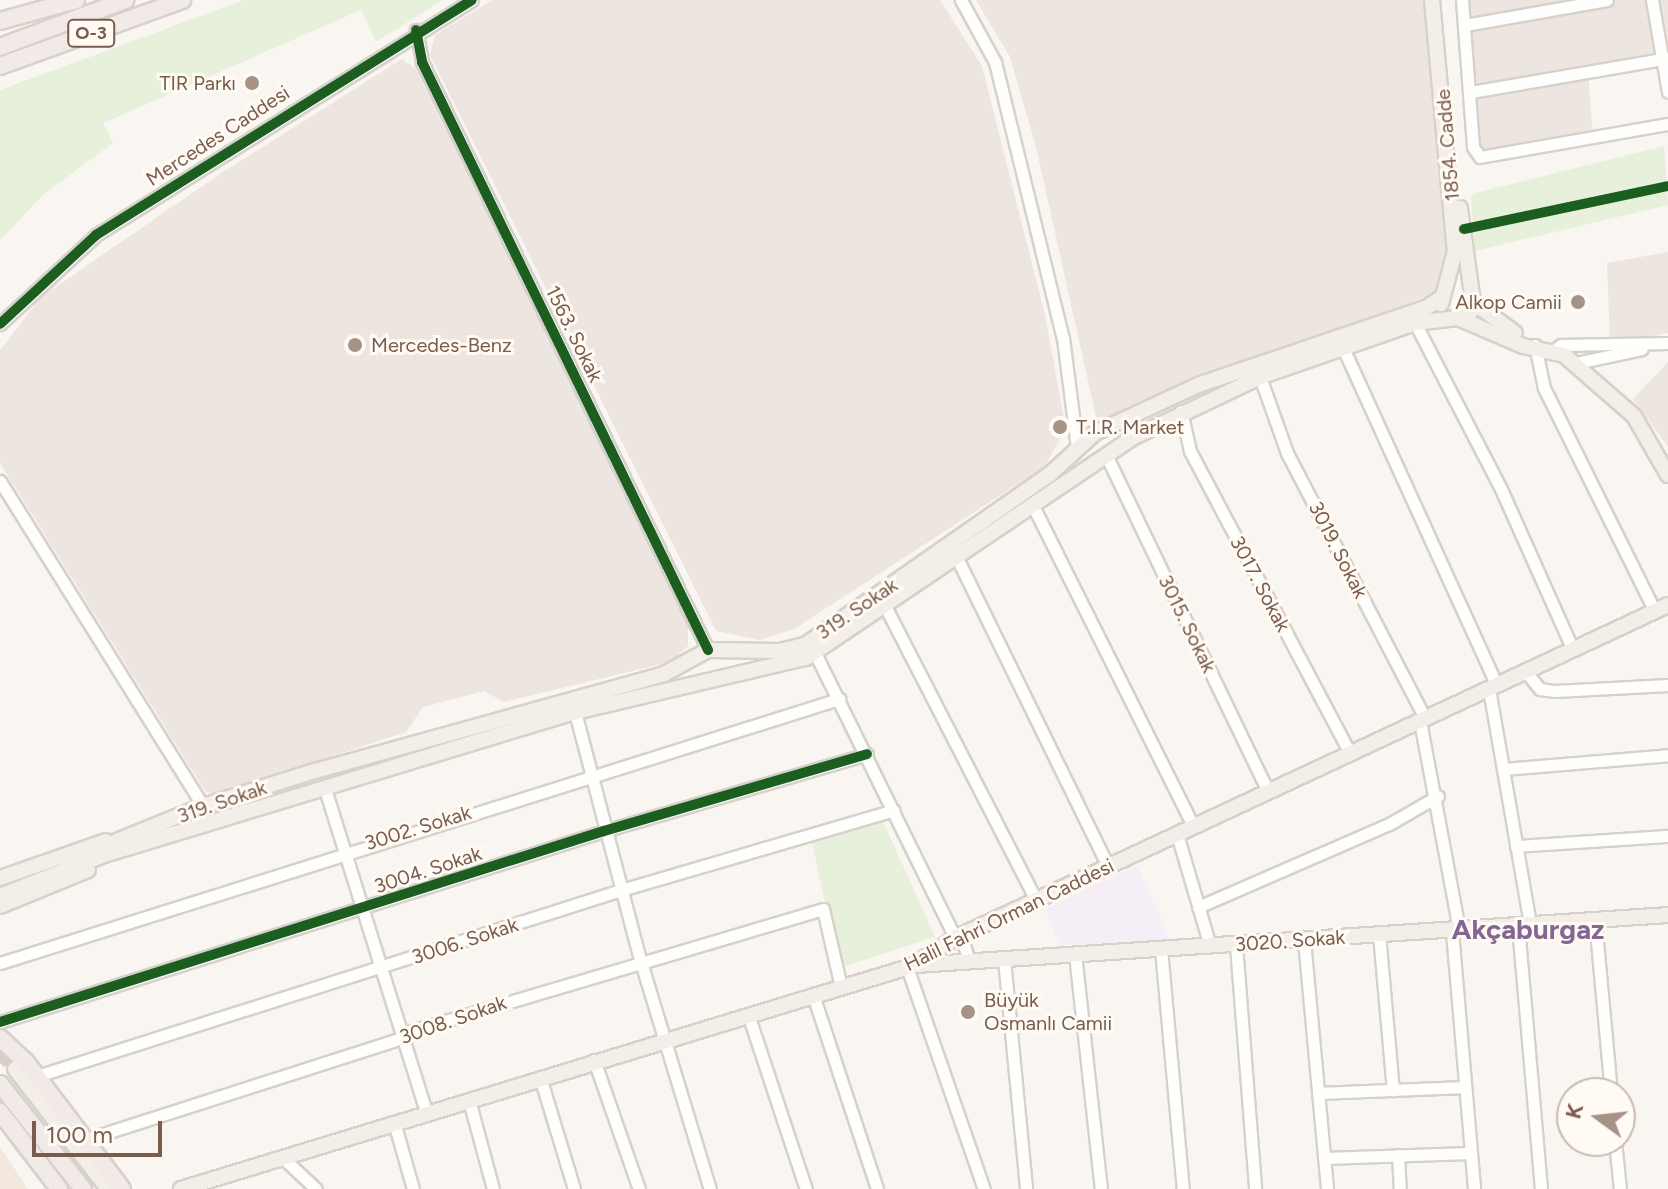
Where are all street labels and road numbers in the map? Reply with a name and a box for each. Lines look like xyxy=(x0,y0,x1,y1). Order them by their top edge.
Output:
road number: O-3 xyxy=(67,19,115,47)
street label: Mercedes Caddesi xyxy=(142,81,294,191)
street label: 1854. Cadde xyxy=(1431,88,1465,202)
street label: 1563. Sokak xyxy=(540,282,608,386)
street label: 3019. Sokak xyxy=(1303,497,1373,603)
street label: 3017. Sokak xyxy=(1225,532,1295,636)
street label: 3015. Sokak xyxy=(1153,571,1221,677)
street label: 319. Sokak xyxy=(812,573,902,645)
street label: 319. Sokak xyxy=(174,776,270,828)
street label: 3002. Sokak xyxy=(362,800,474,856)
street label: 3004. Sokak xyxy=(371,841,485,899)
street label: Halil Fahri Orman Caddesi xyxy=(900,854,1118,976)
street label: 3006. Sokak xyxy=(409,913,521,969)
street label: 3020. Sokak xyxy=(1234,925,1346,957)
street label: 3008. Sokak xyxy=(397,991,509,1049)

